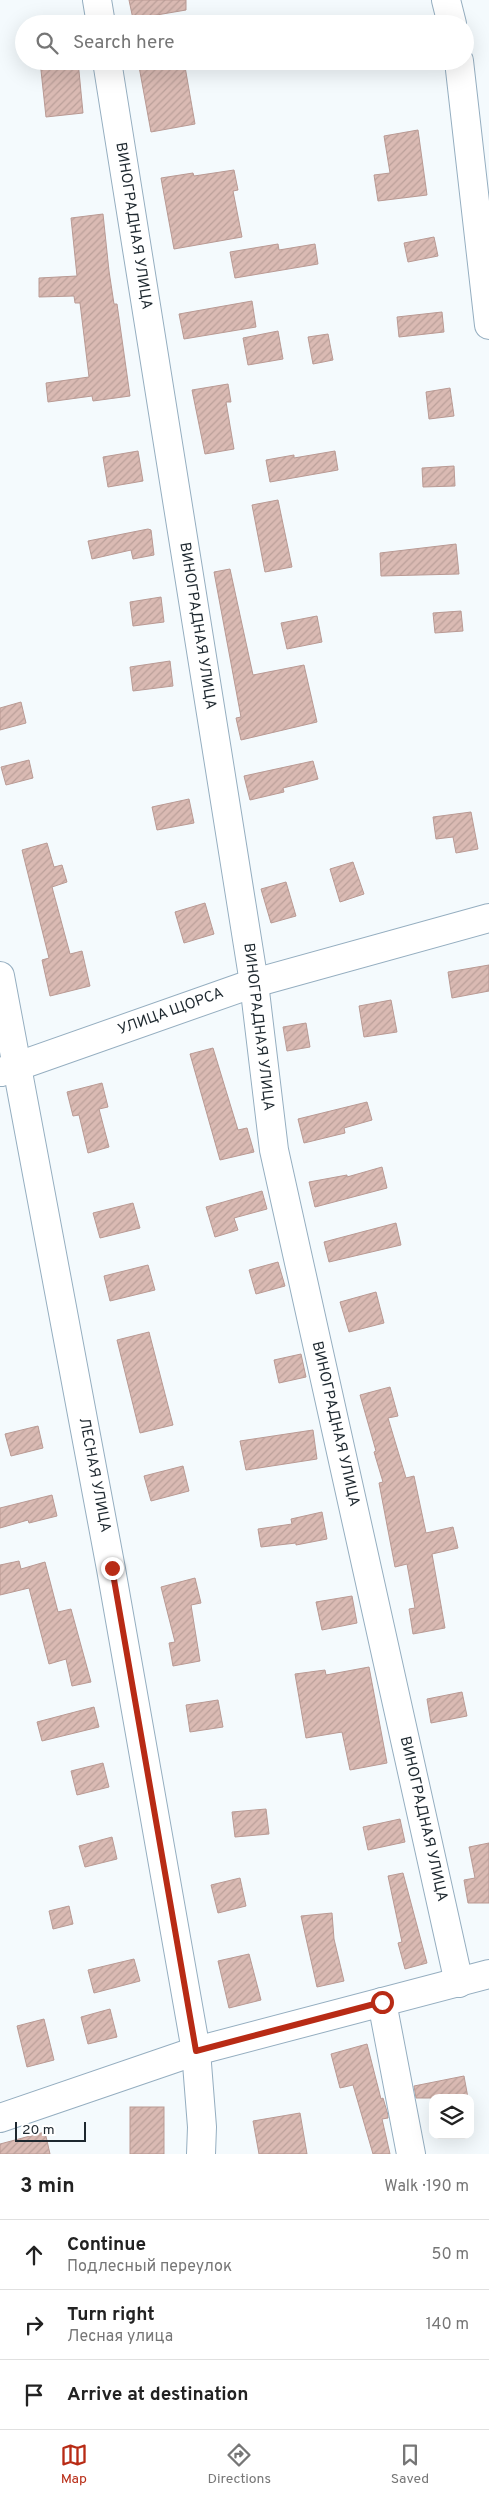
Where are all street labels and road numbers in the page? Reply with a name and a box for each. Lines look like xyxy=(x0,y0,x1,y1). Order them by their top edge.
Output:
street label: ВИНОГРАДНАЯ УЛИЦА xyxy=(110,141,156,311)
street label: ВИНОГРАДНАЯ УЛИЦА xyxy=(174,541,220,711)
street label: ВИНОГРАДНАЯ УЛИЦА xyxy=(238,942,278,1112)
street label: УЛИЦА ЩОРСА xyxy=(116,984,226,1040)
street label: ВИНОГРАДНАЯ УЛИЦА xyxy=(307,1340,363,1508)
street label: ЛЕСНАЯ УЛИЦА xyxy=(74,1416,114,1534)
street label: ВИНОГРАДНАЯ УЛИЦА xyxy=(395,1735,451,1903)

